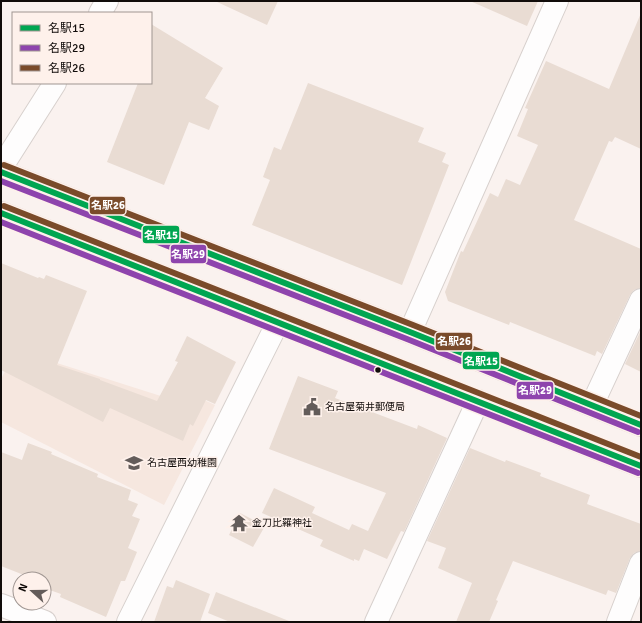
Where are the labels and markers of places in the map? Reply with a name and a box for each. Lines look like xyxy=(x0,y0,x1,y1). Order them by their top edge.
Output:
unlabelled marker xyxy=(373,365,383,375)
public building icon: 名古屋菊井郵便局 xyxy=(302,397,322,417)
place label: 名古屋菊井郵便局 xyxy=(325,401,405,413)
school or university icon: 名古屋西幼稚園 xyxy=(124,453,144,473)
place label: 名古屋西幼稚園 xyxy=(147,457,217,469)
temple icon: 金刀比羅神社 xyxy=(229,513,249,533)
place label: 金刀比羅神社 xyxy=(252,517,312,529)

